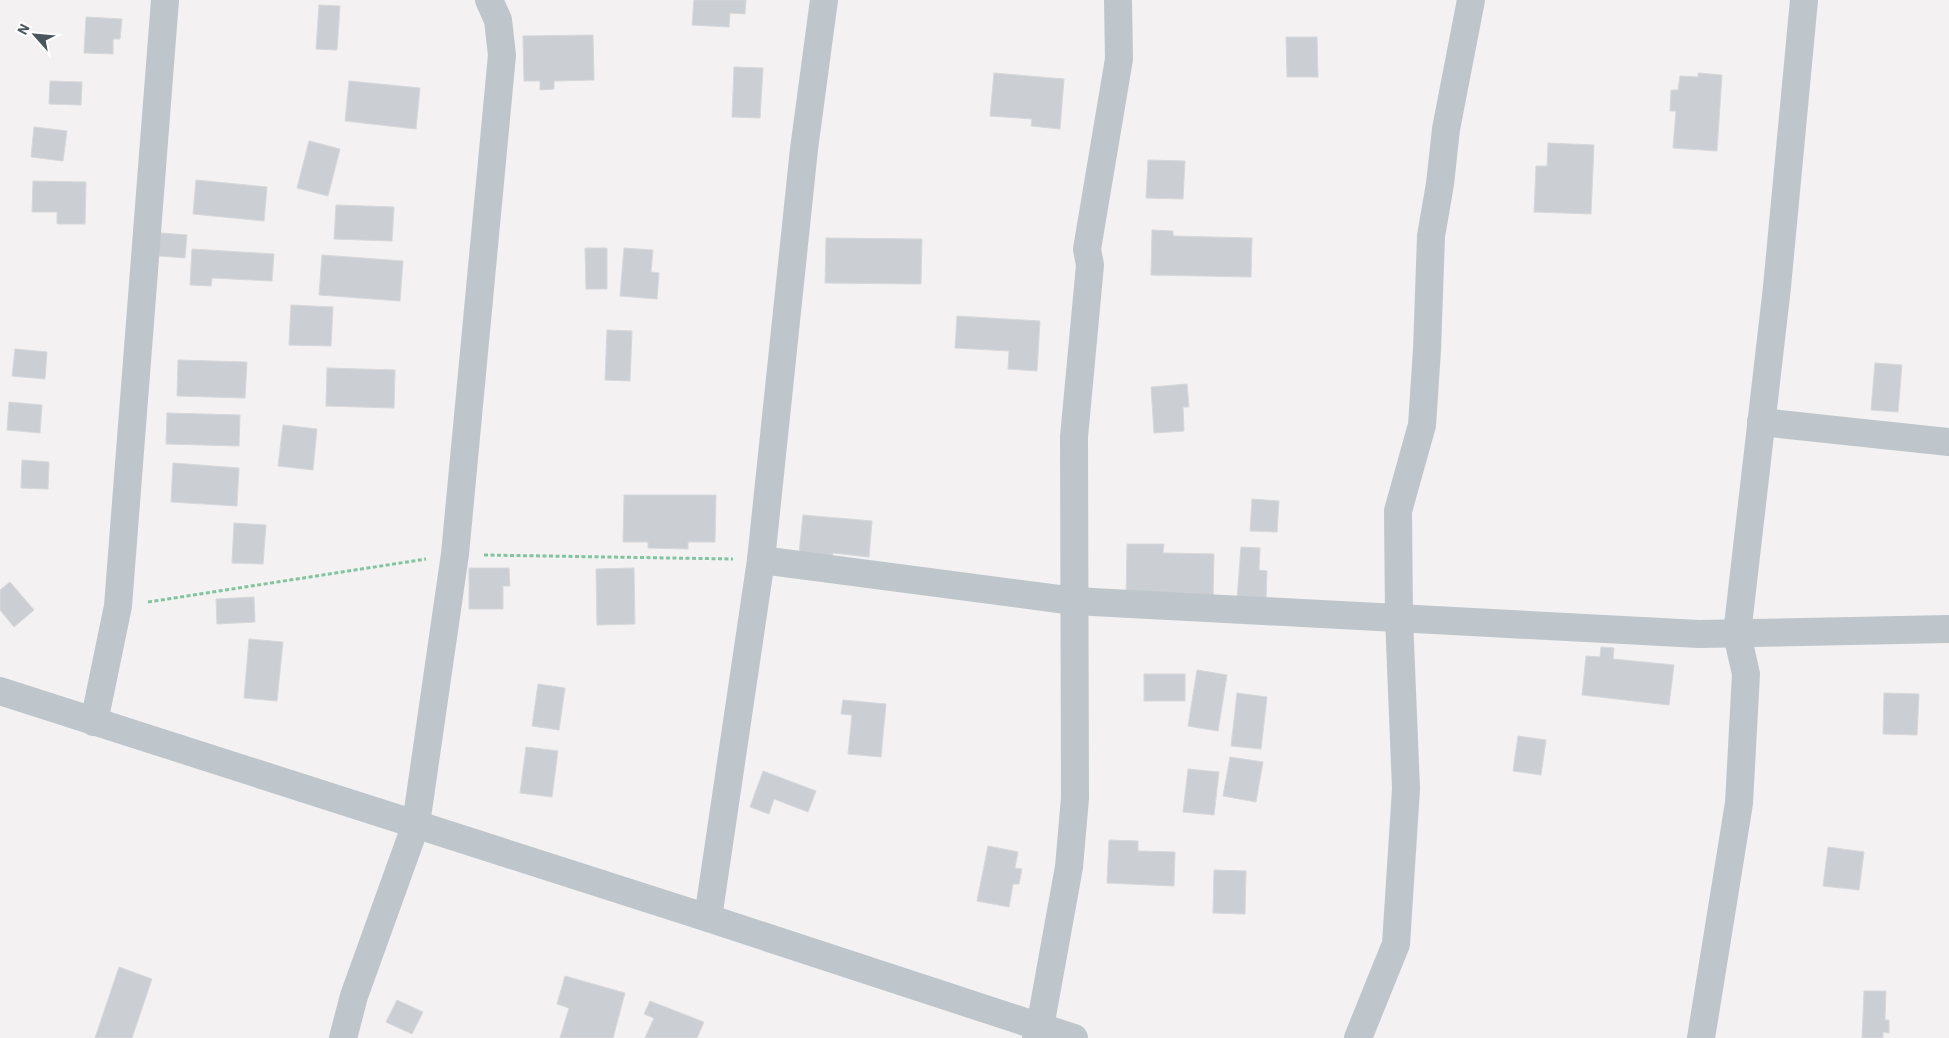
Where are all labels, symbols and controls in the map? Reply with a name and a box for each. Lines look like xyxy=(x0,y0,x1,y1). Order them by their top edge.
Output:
north arrow xyxy=(10,10,60,60)
text: N xyxy=(13,20,34,38)

